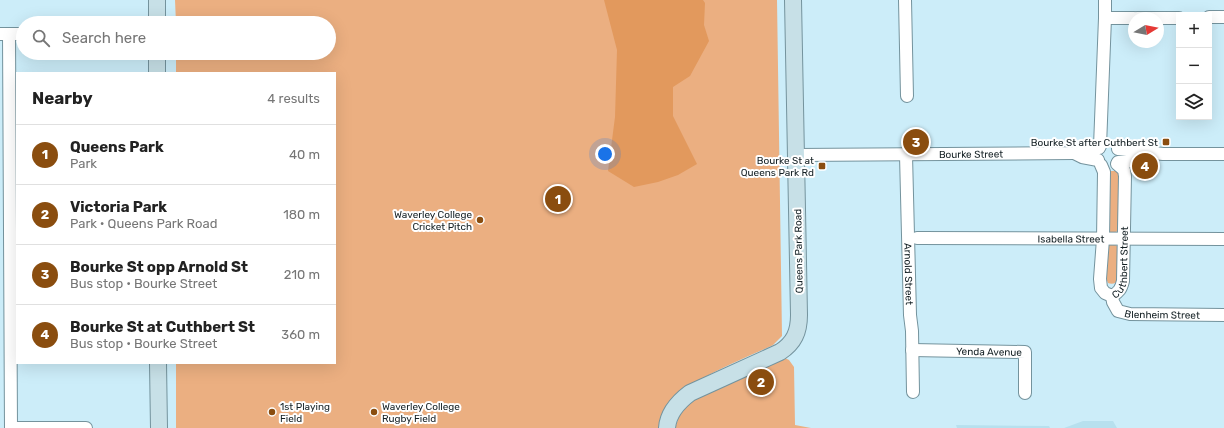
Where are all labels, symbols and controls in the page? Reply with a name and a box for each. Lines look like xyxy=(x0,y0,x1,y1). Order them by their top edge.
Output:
north arrow xyxy=(1128,12,1164,48)
map controls xyxy=(1176,12,1212,120)
button: + xyxy=(1176,12,1212,48)
search box xyxy=(16,16,336,60)
icon: search xyxy=(30,27,52,49)
text: Search here xyxy=(62,29,146,47)
button: − xyxy=(1176,48,1212,84)
button: layers xyxy=(1176,84,1212,120)
text: Nearby xyxy=(32,88,93,108)
text: 4 results xyxy=(267,91,320,106)
pin: 3 xyxy=(903,127,929,157)
place label: Bourke St after Cuthbert St xyxy=(1031,137,1158,149)
marker: Bourke St after Cuthbert St xyxy=(1161,137,1171,147)
text: Queens Park xyxy=(70,138,164,156)
your location xyxy=(595,144,615,164)
text: 1 xyxy=(42,147,48,162)
text: 40 m xyxy=(289,147,320,162)
street label: Bourke Street xyxy=(939,149,1003,161)
pin: 4 xyxy=(1132,151,1158,181)
place label: Bourke St at Queens Park Rd xyxy=(741,155,814,179)
text: Park xyxy=(70,156,97,171)
marker: Bourke St at Queens Park Rd xyxy=(817,161,827,171)
pin: 1 xyxy=(545,184,571,214)
text: Victoria Park xyxy=(70,198,167,216)
text: 2 xyxy=(41,207,49,222)
text: 180 m xyxy=(283,207,320,222)
place label: Waverley College Cricket Pitch xyxy=(394,209,472,233)
street label: Queens Park Road xyxy=(792,209,806,293)
marker: Waverley College Cricket Pitch xyxy=(475,215,485,225)
text: Park · Queens Park Road xyxy=(70,216,217,231)
street label: Cuthbert Street xyxy=(1110,226,1131,302)
street label: Isabella Street xyxy=(1038,233,1104,246)
street label: Arnold Street xyxy=(901,243,915,305)
text: Bourke St opp Arnold St xyxy=(70,258,248,276)
text: 3 xyxy=(41,267,49,282)
text: 210 m xyxy=(284,267,320,282)
text: Bus stop · Bourke Street xyxy=(70,276,217,291)
street label: Blenheim Street xyxy=(1123,308,1200,322)
text: Bourke St at Cuthbert St xyxy=(70,318,255,336)
text: 4 xyxy=(41,327,49,342)
text: 360 m xyxy=(281,327,320,342)
text: Bus stop · Bourke Street xyxy=(70,336,217,351)
street label: Yenda Avenue xyxy=(956,346,1022,359)
pin: 2 xyxy=(748,367,774,397)
place label: 1st Playing Field xyxy=(280,401,330,425)
place label: Waverley College Rugby Field xyxy=(382,401,460,425)
marker: 1st Playing Field xyxy=(267,407,277,417)
marker: Waverley College Rugby Field xyxy=(369,407,379,417)

